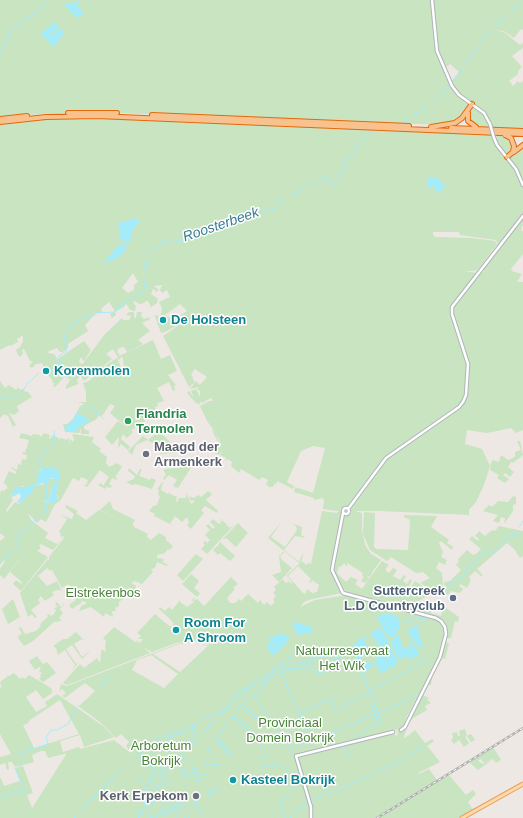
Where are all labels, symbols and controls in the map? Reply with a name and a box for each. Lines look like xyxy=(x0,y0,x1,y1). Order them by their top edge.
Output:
water label: Roosterbeek xyxy=(181,204,261,246)
place label: De Holsteen xyxy=(171,312,246,328)
marker: De Holsteen xyxy=(158,315,168,325)
place label: Korenmolen xyxy=(54,363,130,379)
marker: Korenmolen xyxy=(41,366,51,376)
place label: Flandria Termolen xyxy=(136,406,194,437)
marker: Flandria Termolen xyxy=(123,416,133,426)
place label: Maagd der Armenkerk xyxy=(154,439,222,470)
marker: Maagd der Armenkerk xyxy=(141,449,151,459)
place label: Suttercreek L.D Countryclub xyxy=(344,583,445,614)
park label: Elstrekenbos xyxy=(65,585,141,601)
marker: Suttercreek L.D Countryclub xyxy=(448,593,458,603)
place label: Room For A Shroom xyxy=(184,615,246,646)
marker: Room For A Shroom xyxy=(171,625,181,635)
park label: Natuurreservaat Het Wik xyxy=(295,643,389,674)
park label: Provinciaal Domein Bokrijk xyxy=(246,715,334,746)
park label: Arboretum Bokrijk xyxy=(131,738,191,769)
place label: Kasteel Bokrijk xyxy=(241,772,335,788)
marker: Kasteel Bokrijk xyxy=(228,775,238,785)
place label: Kerk Erpekom xyxy=(100,788,188,804)
marker: Kerk Erpekom xyxy=(191,791,201,801)

